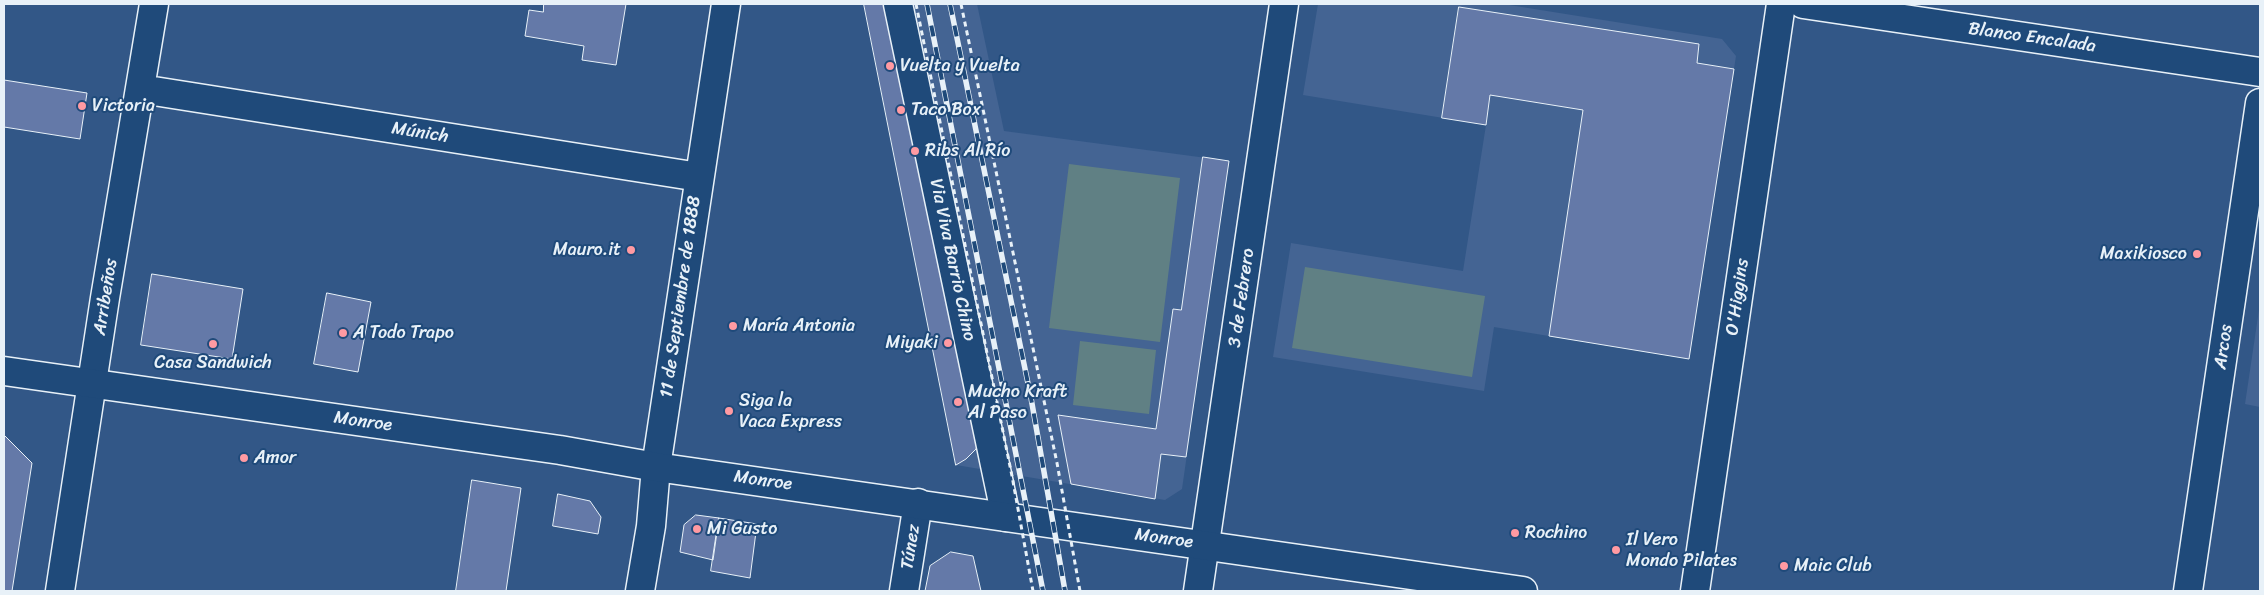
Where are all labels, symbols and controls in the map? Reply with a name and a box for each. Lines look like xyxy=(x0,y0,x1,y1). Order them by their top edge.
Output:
street label: Blanco Encalada xyxy=(1967,18,2097,58)
place label: Vuelta y Vuelta xyxy=(900,55,1020,77)
marker: Vuelta y Vuelta xyxy=(884,60,896,72)
place label: Victoria xyxy=(92,95,155,117)
place label: Taco Box xyxy=(911,99,981,121)
marker: Victoria xyxy=(76,100,88,112)
marker: Taco Box xyxy=(895,104,907,116)
street label: Múnich xyxy=(390,118,450,148)
place label: Ribs Al Río xyxy=(925,140,1010,162)
marker: Ribs Al Río xyxy=(909,145,921,157)
street label: Via Viva Barrio Chino xyxy=(924,177,980,343)
street label: 11 de Septiembre de 1888 xyxy=(656,195,706,399)
place label: Mauro.it xyxy=(553,239,621,261)
place label: Maxikiosco xyxy=(2100,243,2187,265)
marker: Mauro.it xyxy=(625,244,637,256)
street label: 3 de Febrero xyxy=(1224,247,1260,349)
marker: Maxikiosco xyxy=(2191,248,2203,260)
street label: Arribeños xyxy=(89,257,123,337)
street label: O'Higgins xyxy=(1722,257,1754,337)
place label: María Antonia xyxy=(743,315,855,337)
marker: María Antonia xyxy=(727,320,739,332)
place label: A Todo Trapo xyxy=(353,322,454,344)
street label: Arcos xyxy=(2210,323,2238,371)
marker: A Todo Trapo xyxy=(337,327,349,339)
place label: Miyaki xyxy=(885,332,938,354)
marker: Miyaki xyxy=(942,337,954,349)
marker: Casa Sandwich xyxy=(207,338,219,350)
place label: Casa Sandwich xyxy=(154,352,272,374)
place label: Mucho Kraft Al Paso xyxy=(968,381,1067,424)
place label: Siga la Vaca Express xyxy=(739,390,842,432)
marker: Mucho Kraft Al Paso xyxy=(952,396,964,408)
marker: Siga la Vaca Express xyxy=(723,405,735,417)
street label: Monroe xyxy=(332,407,394,437)
place label: Amor xyxy=(254,447,296,469)
marker: Amor xyxy=(238,452,250,464)
street label: Monroe xyxy=(732,466,794,496)
place label: Mi Gusto xyxy=(707,518,777,540)
place label: Rochino xyxy=(1525,522,1587,544)
marker: Mi Gusto xyxy=(691,523,703,535)
street label: Túnez xyxy=(897,523,925,571)
street label: Monroe xyxy=(1133,524,1195,554)
marker: Rochino xyxy=(1509,527,1521,539)
place label: Il Vero Mondo Pilates xyxy=(1626,529,1737,572)
marker: Il Vero Mondo Pilates xyxy=(1610,544,1622,556)
place label: Maic Club xyxy=(1794,555,1872,577)
marker: Maic Club xyxy=(1778,560,1790,572)

